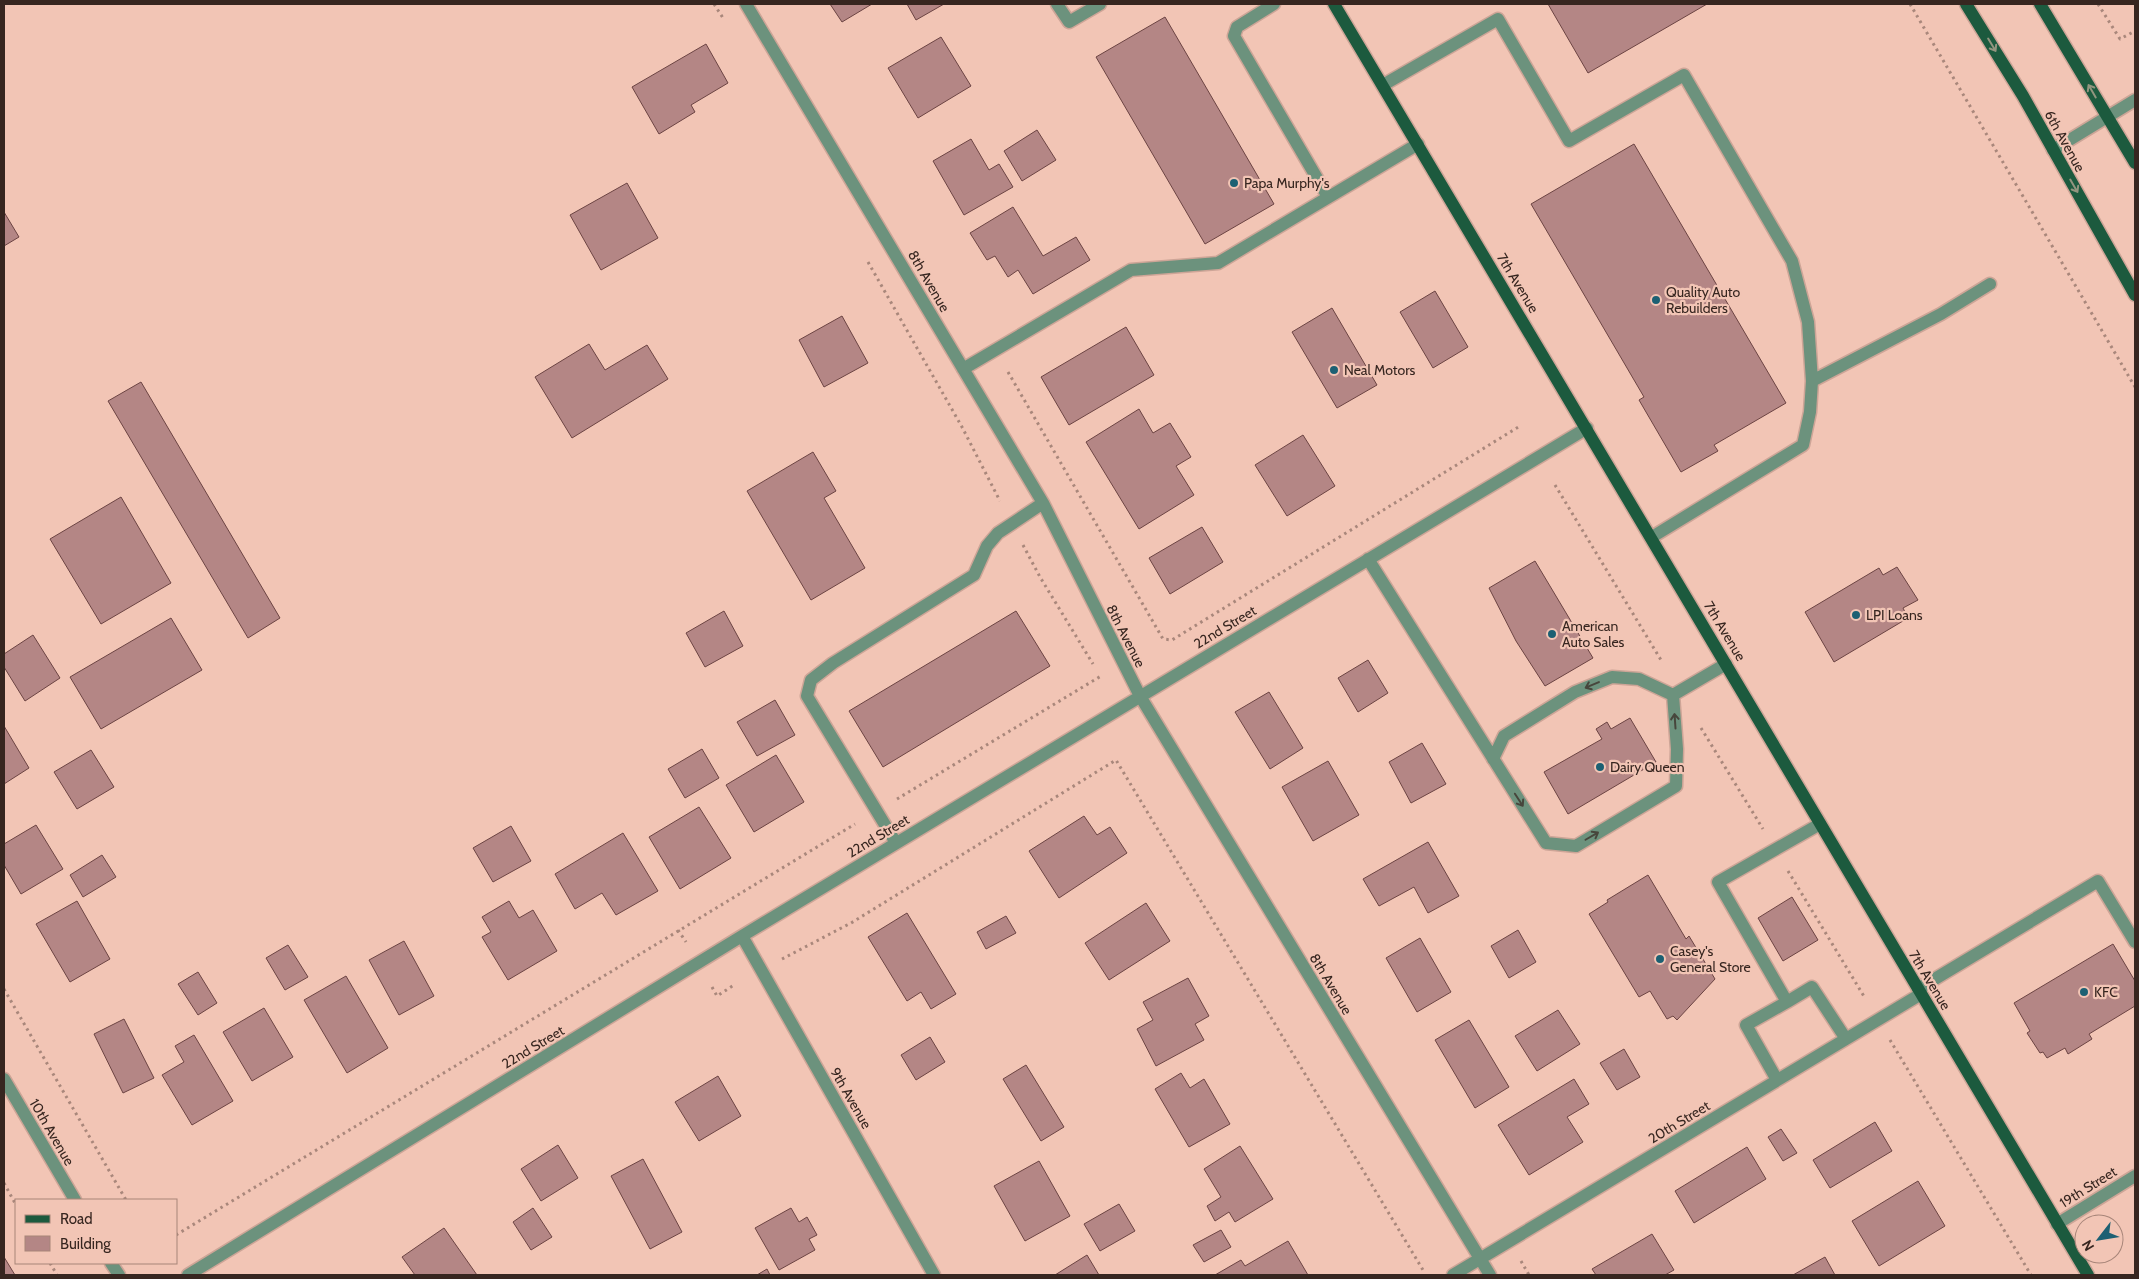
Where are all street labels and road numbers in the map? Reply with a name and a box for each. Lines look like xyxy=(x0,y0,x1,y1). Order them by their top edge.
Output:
street label: 6th Avenue xyxy=(2041,107,2089,175)
street label: 8th Avenue xyxy=(904,247,954,315)
street label: 7th Avenue xyxy=(1493,250,1543,316)
street label: 7th Avenue xyxy=(1700,598,1750,664)
street label: 8th Avenue xyxy=(1102,601,1150,671)
street label: 22nd Street xyxy=(1191,601,1260,653)
street label: 22nd Street xyxy=(844,810,913,862)
street label: 7th Avenue xyxy=(1905,947,1955,1013)
street label: 8th Avenue xyxy=(1306,950,1356,1018)
street label: 22nd Street xyxy=(499,1021,568,1073)
street label: 9th Avenue xyxy=(826,1064,876,1132)
street label: 10th Avenue xyxy=(26,1095,78,1169)
street label: 20th Street xyxy=(1645,1096,1713,1147)
street label: 19th Street xyxy=(2056,1162,2120,1212)

